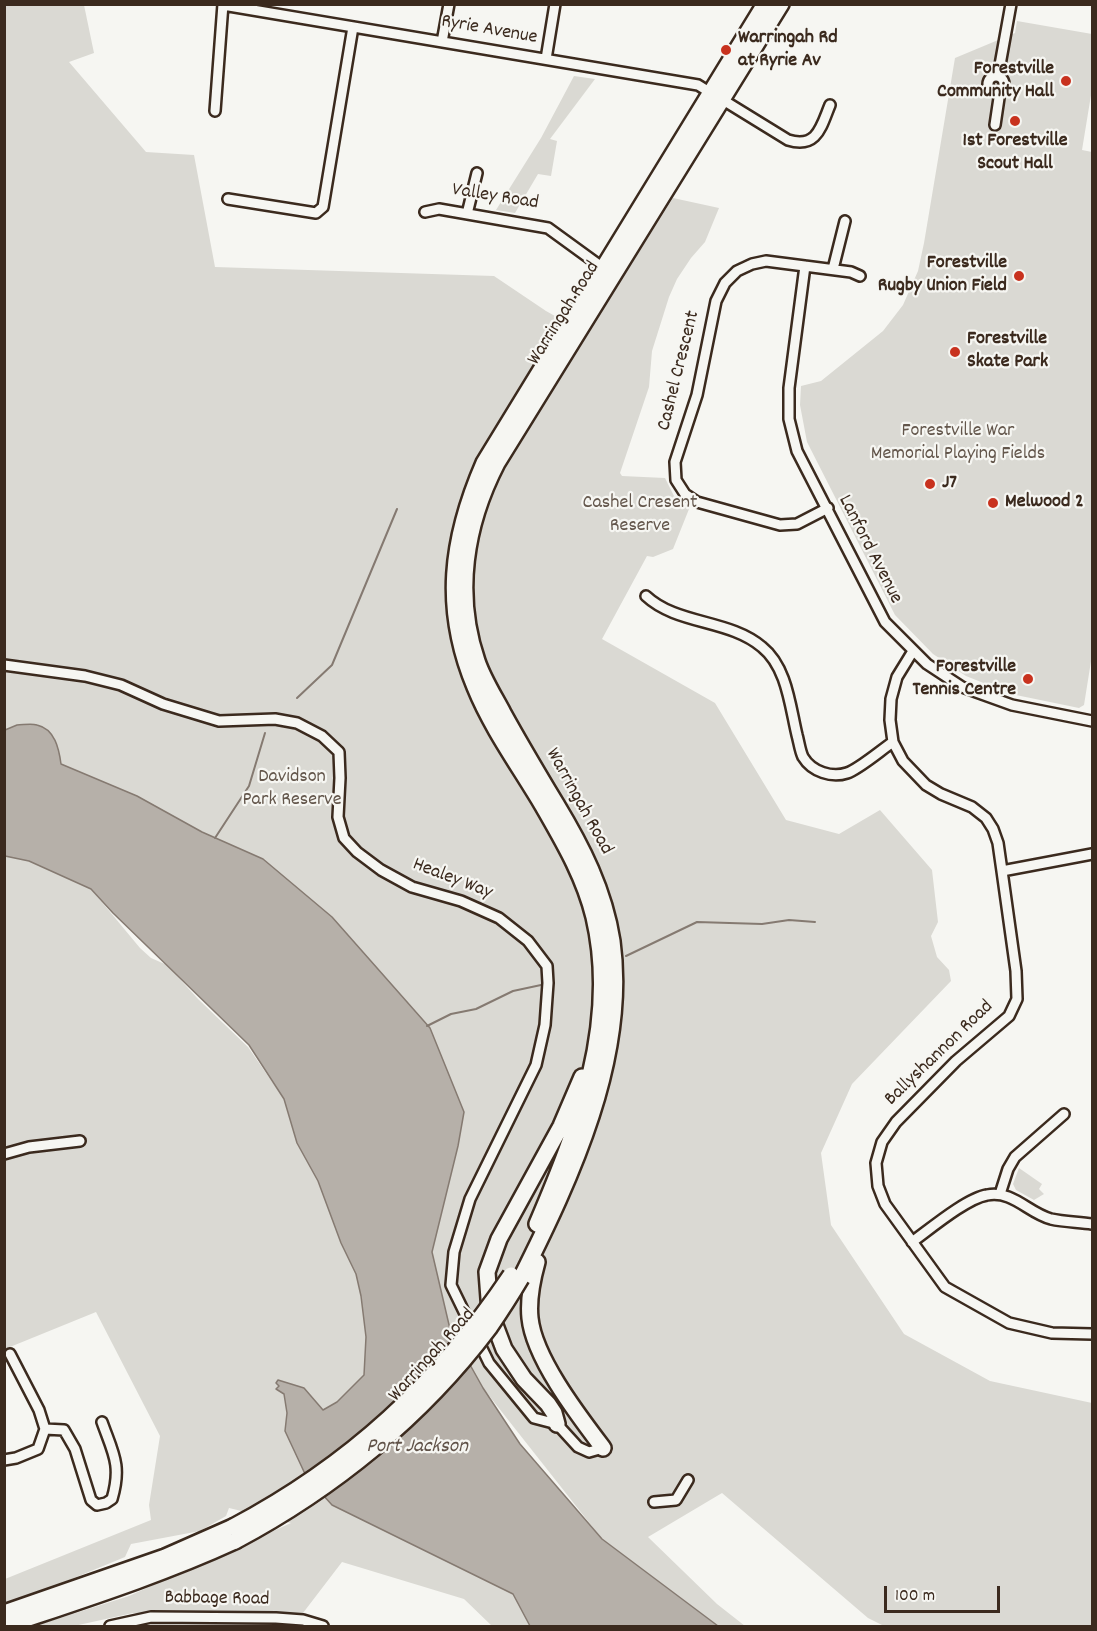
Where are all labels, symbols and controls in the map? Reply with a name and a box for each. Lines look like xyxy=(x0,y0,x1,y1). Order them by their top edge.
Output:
street label: Ryrie Avenue xyxy=(439,11,539,51)
place label: Warringah Rd at Ryrie Av xyxy=(738,27,838,74)
marker: Warringah Rd at Ryrie Av xyxy=(719,43,733,57)
place label: Forestville Community Hall xyxy=(937,58,1054,105)
marker: Forestville Community Hall xyxy=(1059,74,1073,88)
marker: 1st Forestville Scout Hall xyxy=(1008,114,1022,128)
place label: 1st Forestville Scout Hall xyxy=(963,130,1067,177)
street label: Valley Road xyxy=(450,179,540,217)
place label: Forestville Rugby Union Field xyxy=(878,252,1007,299)
street label: Warringah Road xyxy=(524,258,606,370)
marker: Forestville Rugby Union Field xyxy=(1012,269,1026,283)
street label: Cashel Crescent xyxy=(653,308,707,434)
place label: Forestville Skate Park xyxy=(967,328,1048,375)
marker: Forestville Skate Park xyxy=(948,345,962,359)
park label: Forestville War Memorial Playing Fields xyxy=(871,420,1045,467)
place label: J7 xyxy=(942,472,957,496)
marker: J7 xyxy=(923,477,937,491)
place label: Melwood 2 xyxy=(1005,491,1084,515)
park label: Cashel Cresent Reserve xyxy=(583,492,697,539)
street label: Lanford Avenue xyxy=(831,492,907,608)
marker: Melwood 2 xyxy=(986,496,1000,510)
place label: Forestville Tennis Centre xyxy=(913,656,1016,703)
marker: Forestville Tennis Centre xyxy=(1021,672,1035,686)
street label: Warringah Road xyxy=(539,745,617,859)
park label: Davidson Park Reserve xyxy=(243,766,341,813)
street label: Healey Way xyxy=(409,854,495,906)
street label: Ballyshannon Road xyxy=(881,996,999,1112)
street label: Warringah Road xyxy=(385,1304,481,1408)
water label: Port Jackson xyxy=(366,1435,468,1461)
scale bar xyxy=(887,1574,1002,1612)
text: 100 m xyxy=(895,1584,935,1609)
street label: Babbage Road xyxy=(164,1587,270,1613)

